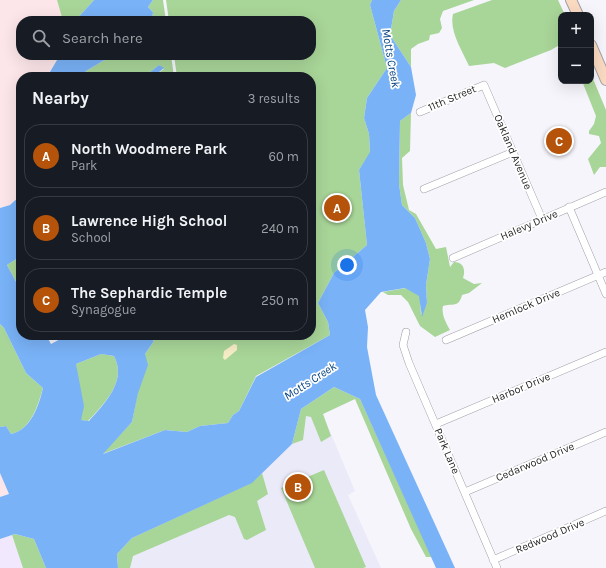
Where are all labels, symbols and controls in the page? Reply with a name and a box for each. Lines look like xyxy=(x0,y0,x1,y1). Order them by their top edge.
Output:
map controls xyxy=(558,12,594,84)
button: + xyxy=(558,12,594,48)
search box xyxy=(16,16,316,60)
icon: search xyxy=(30,27,52,49)
water label: Motts Creek xyxy=(379,28,403,89)
text: Search here xyxy=(62,29,143,47)
button: − xyxy=(558,48,594,84)
street label: 11th Street xyxy=(426,82,478,114)
text: Nearby xyxy=(32,88,89,108)
text: 3 results xyxy=(248,91,300,106)
street label: Oakland Avenue xyxy=(491,112,535,192)
pin: C xyxy=(546,126,572,156)
text: North Woodmere Park xyxy=(71,140,227,158)
text: A xyxy=(42,149,50,164)
text: 60 m xyxy=(269,149,299,164)
text: Park xyxy=(71,158,97,173)
pin: A xyxy=(324,193,350,223)
street label: Halevy Drive xyxy=(498,207,560,243)
text: Lawrence High School xyxy=(71,212,227,230)
text: B xyxy=(42,221,50,236)
text: 240 m xyxy=(261,221,299,236)
text: School xyxy=(71,230,111,245)
your location xyxy=(337,255,357,275)
text: The Sephardic Temple xyxy=(71,284,227,302)
street label: Hemlock Drive xyxy=(490,286,562,326)
text: C xyxy=(42,293,50,308)
text: 250 m xyxy=(261,293,299,308)
text: Synagogue xyxy=(71,302,136,317)
water label: Motts Creek xyxy=(281,358,339,403)
street label: Harbor Drive xyxy=(490,370,552,406)
street label: Park Lane xyxy=(432,426,463,476)
street label: Cedarwood Drive xyxy=(494,440,576,484)
pin: B xyxy=(285,472,311,502)
street label: Redwood Drive xyxy=(514,515,587,556)

